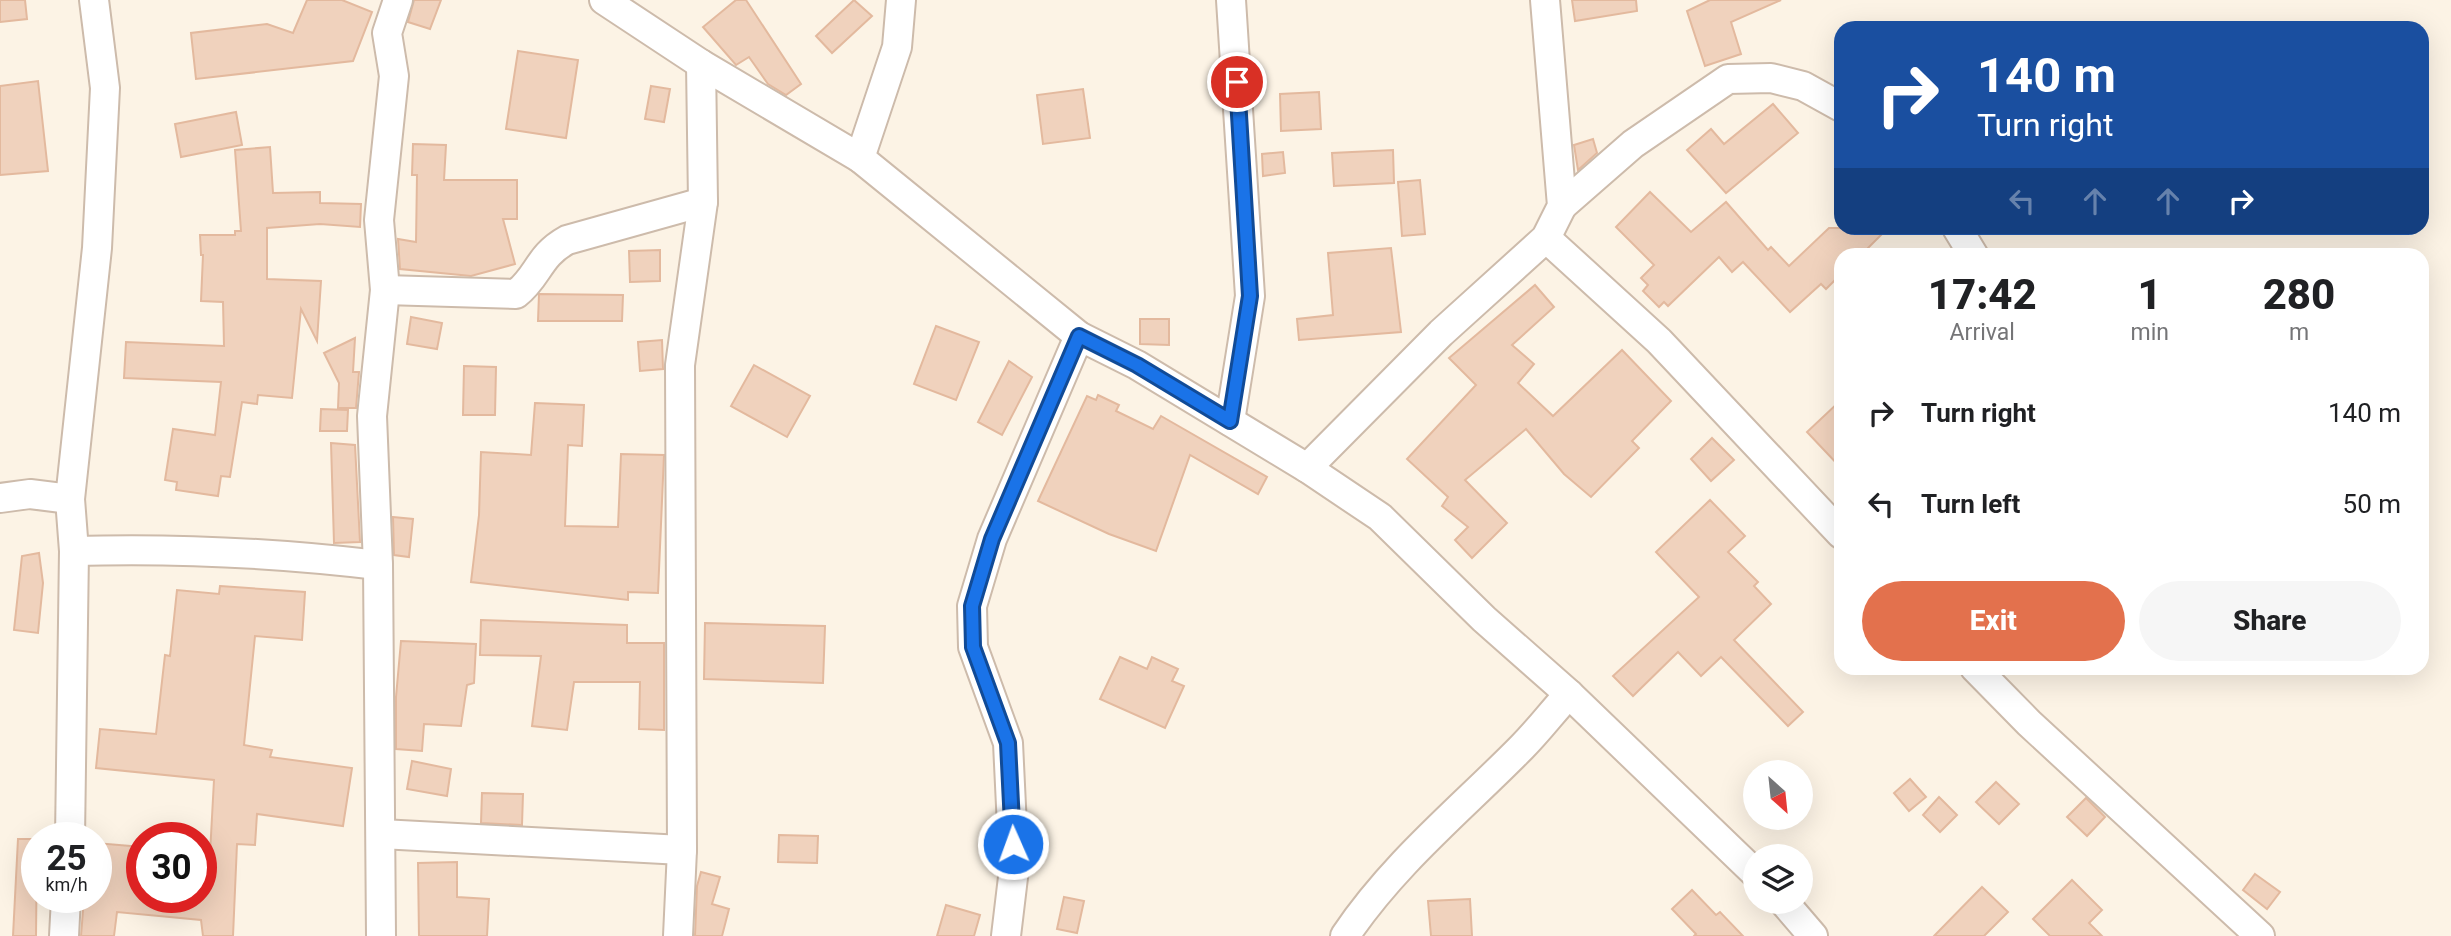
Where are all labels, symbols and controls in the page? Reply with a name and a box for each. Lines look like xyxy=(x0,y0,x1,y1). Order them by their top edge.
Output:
text: 140 m xyxy=(1977,47,2116,104)
icon: right xyxy=(1862,49,1953,140)
pin xyxy=(1207,52,1267,112)
icon: arrive xyxy=(1218,63,1256,101)
text: Turn right xyxy=(1977,106,2113,144)
icon: left xyxy=(2003,182,2041,220)
icon: ahead xyxy=(2076,182,2114,220)
icon: ahead xyxy=(2149,182,2187,220)
icon: right xyxy=(2222,182,2260,220)
text: 17:42 xyxy=(1928,270,2037,319)
text: 1 xyxy=(2138,270,2162,319)
text: 280 xyxy=(2263,270,2335,319)
text: Arrival xyxy=(1950,319,2015,346)
text: min xyxy=(2130,319,2169,346)
text: m xyxy=(2289,319,2309,346)
icon: right xyxy=(1862,394,1900,432)
text: Turn right xyxy=(1921,398,2036,428)
text: 140 m xyxy=(2328,398,2401,428)
icon: left xyxy=(1862,485,1900,523)
text: Turn left xyxy=(1921,489,2020,519)
text: 50 m xyxy=(2343,489,2401,519)
button: Exit xyxy=(1862,581,2125,661)
button: Share xyxy=(2139,581,2401,661)
north arrow xyxy=(1743,760,1813,830)
map controls xyxy=(1743,760,1813,914)
position arrow xyxy=(976,807,1050,881)
speed limit sign: 30 xyxy=(126,822,217,913)
text: 25 xyxy=(46,838,87,879)
button: layers xyxy=(1743,844,1813,914)
text: km/h xyxy=(45,874,88,895)

